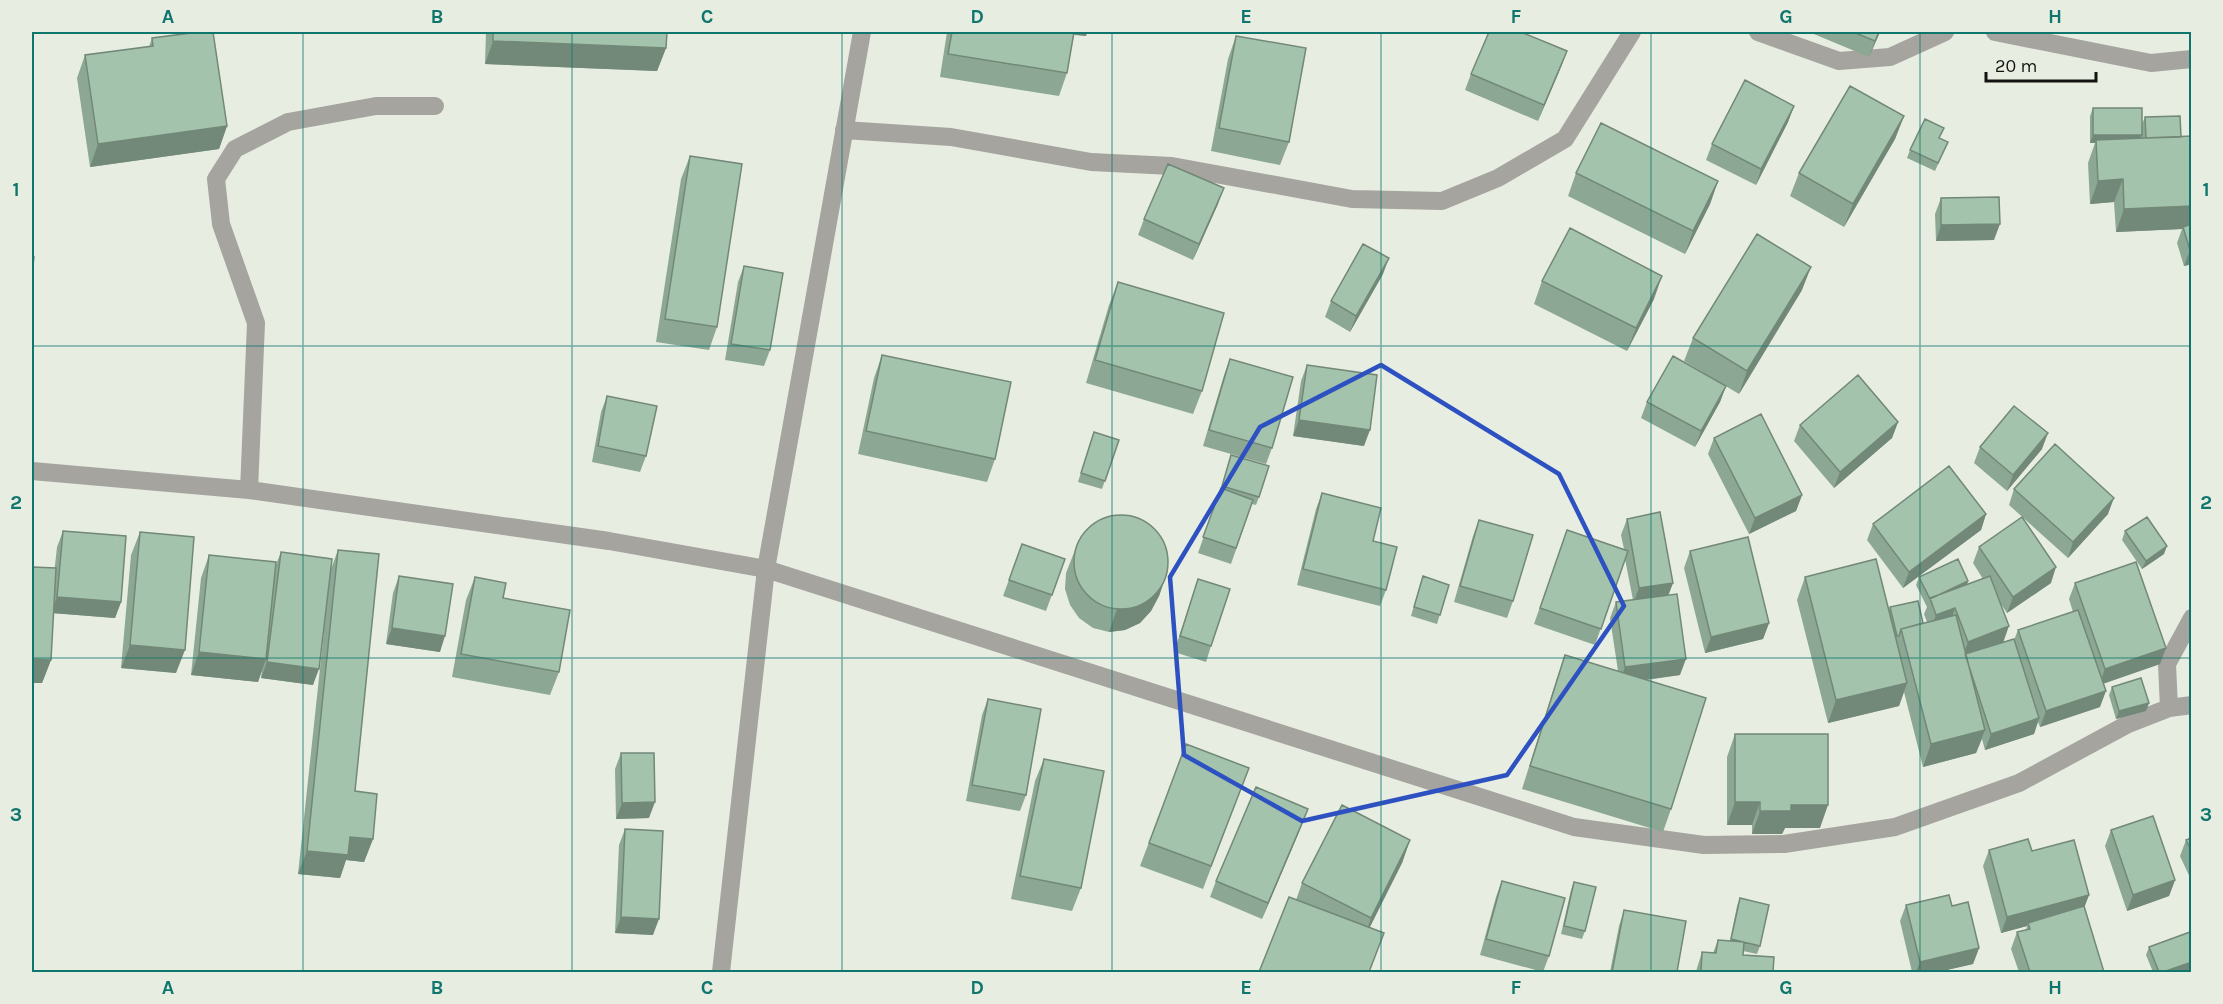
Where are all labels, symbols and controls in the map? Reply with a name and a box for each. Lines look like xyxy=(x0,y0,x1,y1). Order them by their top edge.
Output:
text: A xyxy=(162,5,175,28)
text: B xyxy=(431,5,443,28)
text: C xyxy=(701,5,713,28)
text: D xyxy=(970,5,984,28)
text: E xyxy=(1240,5,1252,28)
text: F xyxy=(1511,5,1522,28)
text: G xyxy=(1779,5,1793,28)
text: H xyxy=(2048,5,2062,28)
scale bar xyxy=(1986,45,2096,83)
text: 20 m xyxy=(1995,55,2037,77)
text: 1 xyxy=(12,178,20,201)
text: 1 xyxy=(2202,178,2210,201)
text: 2 xyxy=(10,491,22,514)
text: 2 xyxy=(2200,491,2212,514)
text: 3 xyxy=(10,803,22,826)
text: 3 xyxy=(2200,803,2212,826)
text: A xyxy=(162,976,175,999)
text: B xyxy=(431,976,443,999)
text: C xyxy=(701,976,713,999)
text: D xyxy=(970,976,984,999)
text: E xyxy=(1240,976,1252,999)
text: F xyxy=(1511,976,1522,999)
text: G xyxy=(1779,976,1793,999)
text: H xyxy=(2048,976,2062,999)

